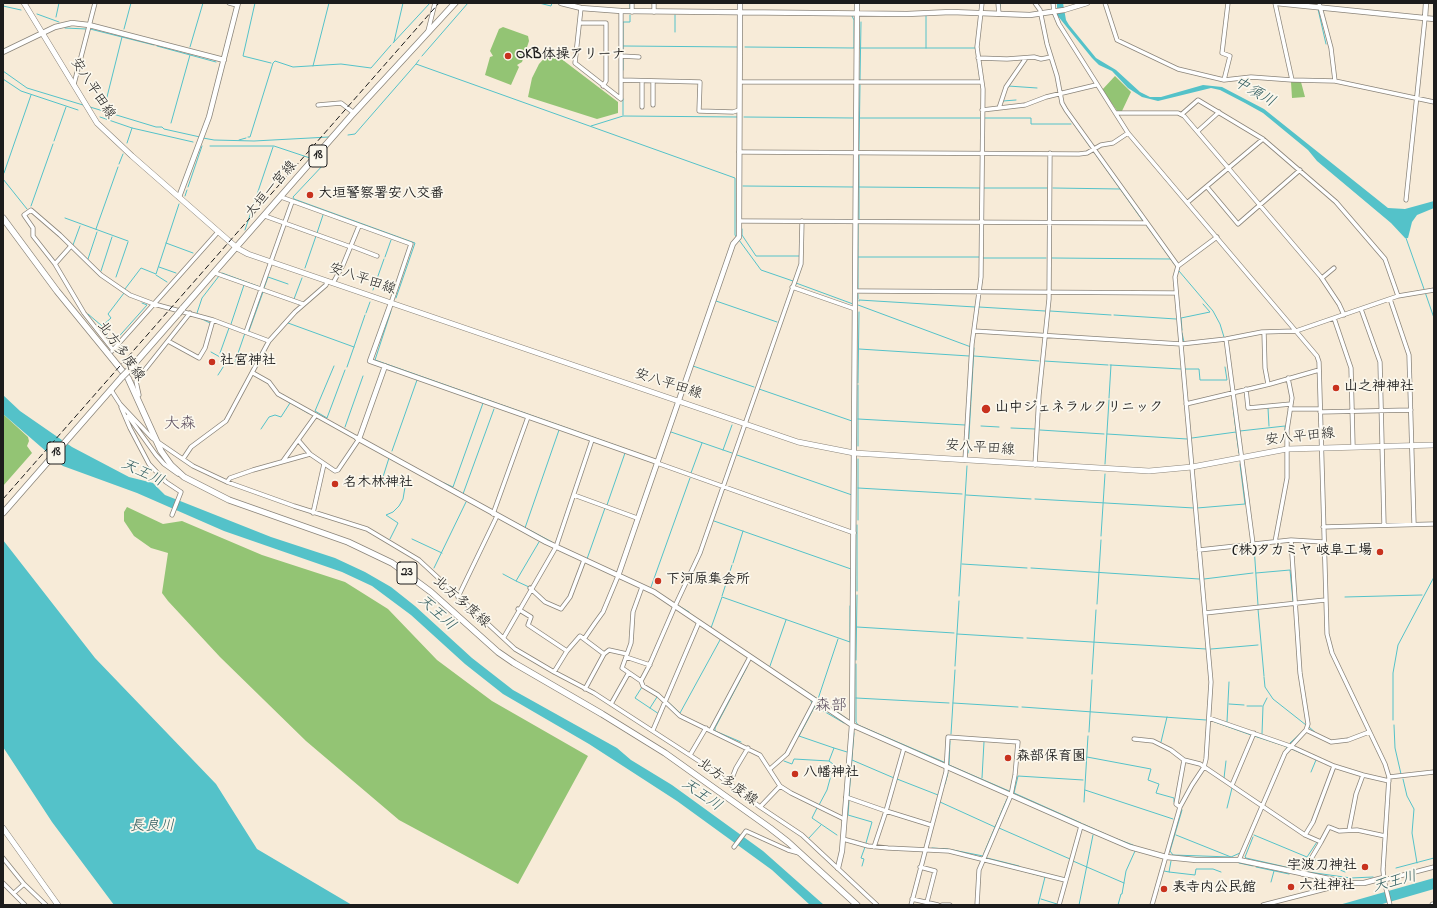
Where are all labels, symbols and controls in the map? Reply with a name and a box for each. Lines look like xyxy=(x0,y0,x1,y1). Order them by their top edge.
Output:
place label: OKB体操アリーナ xyxy=(516,48,625,64)
marker: OKB体操アリーナ xyxy=(503,51,513,61)
street label: 安八平田線 xyxy=(66,55,118,123)
water label: 中須川 xyxy=(1230,74,1278,112)
road number: 18 xyxy=(309,145,327,167)
street label: 大垣一宮線 xyxy=(243,158,301,222)
place label: 大垣警察署安八交番 xyxy=(318,187,444,203)
marker: 大垣警察署安八交番 xyxy=(305,190,315,200)
street label: 安八平田線 xyxy=(326,261,398,299)
street label: 北方多度線 xyxy=(93,319,147,385)
place label: 社宮神社 xyxy=(220,354,276,370)
marker: 社宮神社 xyxy=(207,357,217,367)
street label: 安八平田線 xyxy=(632,366,704,404)
place label: 山之神神社 xyxy=(1344,380,1414,396)
marker: 山之神神社 xyxy=(1331,383,1341,393)
place label: 山中ジェネラルクリニック xyxy=(995,401,1163,417)
marker: 山中ジェネラルクリニック xyxy=(980,403,992,415)
district label: 大森 xyxy=(164,415,196,435)
street label: 安八平田線 xyxy=(1264,426,1336,450)
street label: 安八平田線 xyxy=(944,438,1016,460)
road number: 18 xyxy=(47,442,65,464)
water label: 天王川 xyxy=(118,456,166,492)
place label: 名木林神社 xyxy=(343,476,413,492)
marker: 名木林神社 xyxy=(330,479,340,489)
place label: (株)タカミヤ 岐阜工場 xyxy=(1233,544,1372,560)
marker: (株)タカミヤ 岐阜工場 xyxy=(1375,547,1385,557)
road number: 23 xyxy=(397,562,417,584)
place label: 下河原集会所 xyxy=(666,573,750,589)
street label: 北方多度線 xyxy=(429,574,493,632)
marker: 下河原集会所 xyxy=(653,576,663,586)
water label: 天王川 xyxy=(413,592,459,636)
district label: 森部 xyxy=(815,697,847,717)
place label: 森部保育園 xyxy=(1016,750,1086,766)
marker: 森部保育園 xyxy=(1003,753,1013,763)
street label: 北方多度線 xyxy=(694,756,760,810)
place label: 八幡神社 xyxy=(803,766,859,782)
marker: 八幡神社 xyxy=(790,769,800,779)
water label: 天王川 xyxy=(677,776,725,816)
water label: 長良川 xyxy=(130,819,174,837)
place label: 宇波刀神社 xyxy=(1287,859,1357,875)
marker: 宇波刀神社 xyxy=(1360,862,1370,872)
water label: 天王川 xyxy=(1371,868,1419,898)
place label: 六社神社 xyxy=(1299,879,1355,895)
place label: 表寺内公民館 xyxy=(1172,881,1256,897)
marker: 六社神社 xyxy=(1286,882,1296,892)
marker: 表寺内公民館 xyxy=(1159,884,1169,894)

